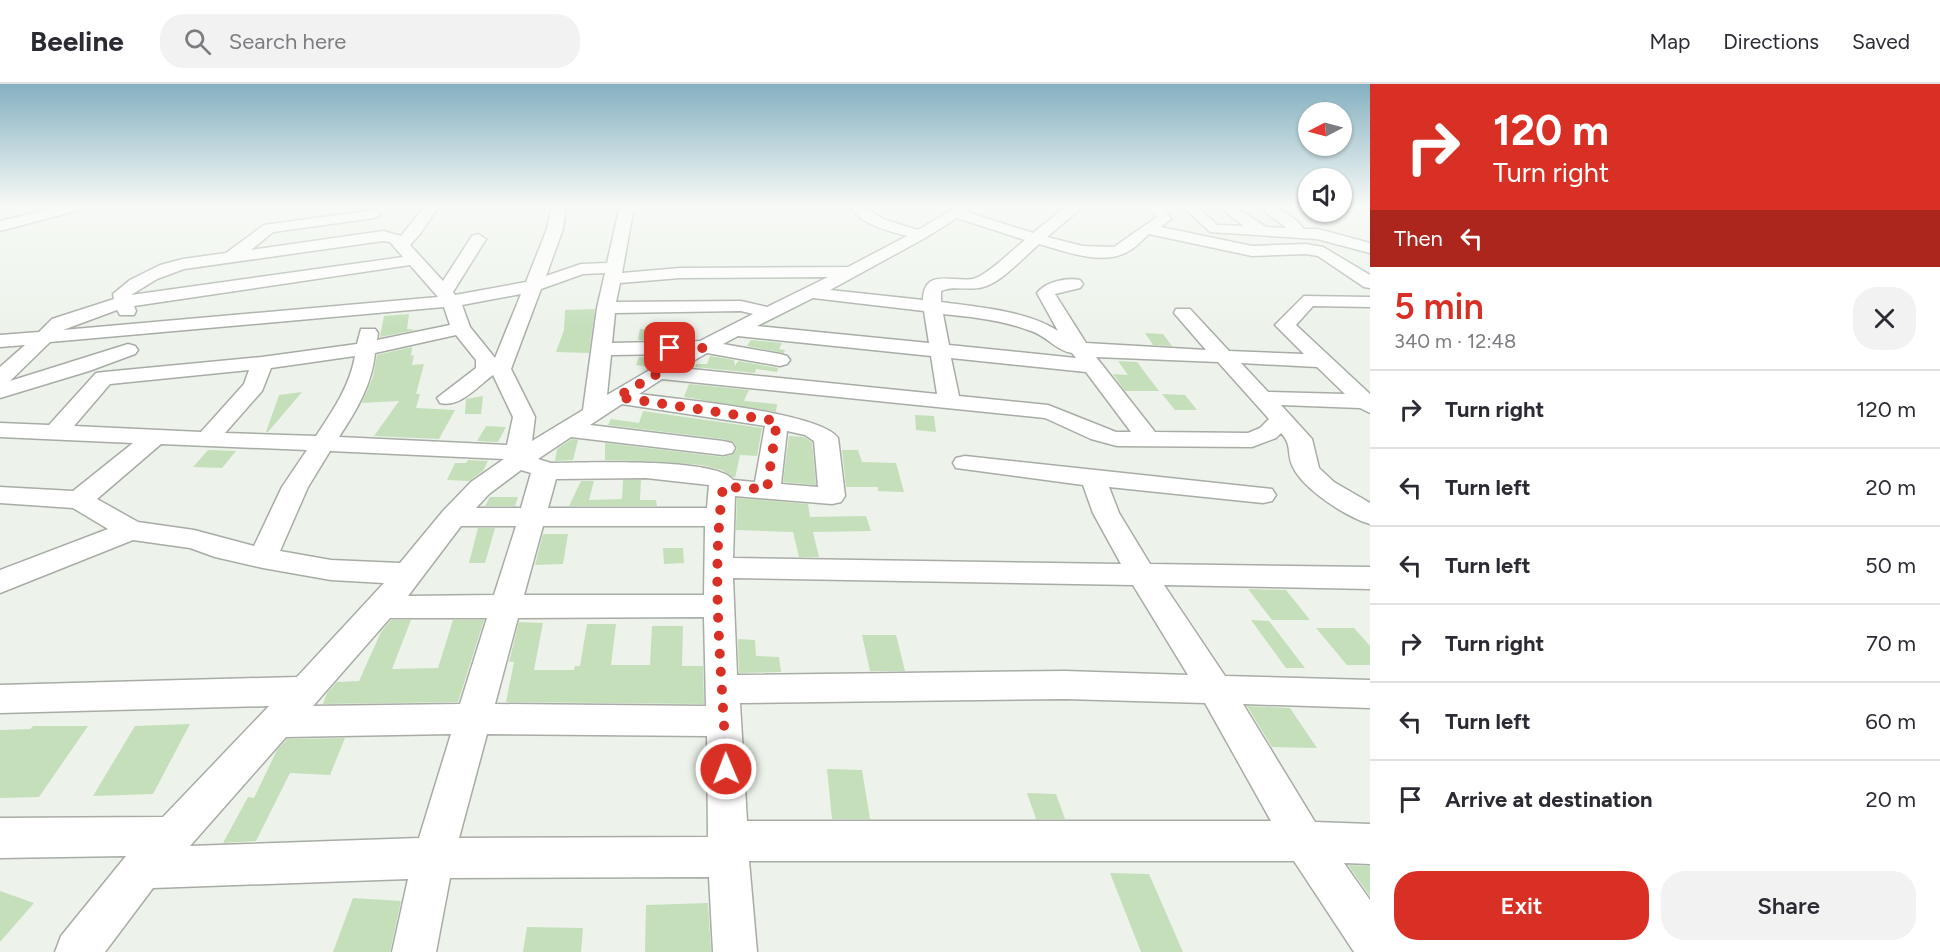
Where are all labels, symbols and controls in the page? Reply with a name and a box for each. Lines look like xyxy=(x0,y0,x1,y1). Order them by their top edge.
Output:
search box xyxy=(160,14,580,68)
text: Beeline xyxy=(30,24,124,58)
icon: search xyxy=(181,25,214,58)
text: Search here xyxy=(229,28,346,55)
text: Map xyxy=(1649,29,1690,54)
text: Directions xyxy=(1723,29,1819,54)
text: Saved xyxy=(1852,29,1910,54)
north arrow xyxy=(1298,102,1352,156)
map controls xyxy=(1298,102,1352,222)
text: 120 m xyxy=(1493,105,1609,156)
icon: right xyxy=(1394,108,1472,186)
text: Turn right xyxy=(1493,156,1609,189)
button: sound xyxy=(1298,168,1352,222)
icon: left xyxy=(1455,222,1488,255)
text: Then xyxy=(1394,225,1443,252)
text: 5 min xyxy=(1394,285,1484,328)
button: close xyxy=(1853,287,1916,350)
pin xyxy=(644,322,695,373)
text: 340 m · 12:48 xyxy=(1394,329,1516,353)
icon: arrive xyxy=(653,331,686,364)
icon: right xyxy=(1394,393,1427,426)
text: Turn right xyxy=(1445,396,1544,423)
text: 120 m xyxy=(1856,396,1916,423)
icon: left xyxy=(1394,471,1427,504)
text: Turn left xyxy=(1445,474,1531,501)
text: 20 m xyxy=(1865,474,1916,501)
icon: left xyxy=(1394,549,1427,582)
text: Turn left xyxy=(1445,552,1531,579)
text: 50 m xyxy=(1865,552,1916,579)
icon: right xyxy=(1394,627,1427,660)
text: Turn right xyxy=(1445,630,1544,657)
text: 70 m xyxy=(1866,630,1916,657)
icon: left xyxy=(1394,705,1427,738)
text: Turn left xyxy=(1445,708,1531,735)
text: 60 m xyxy=(1865,708,1916,735)
position arrow xyxy=(694,737,758,801)
icon: arrive xyxy=(1394,783,1427,816)
text: Arrive at destination xyxy=(1445,786,1653,813)
text: 20 m xyxy=(1865,786,1916,813)
button: Exit xyxy=(1394,871,1649,940)
button: Share xyxy=(1661,871,1916,940)

